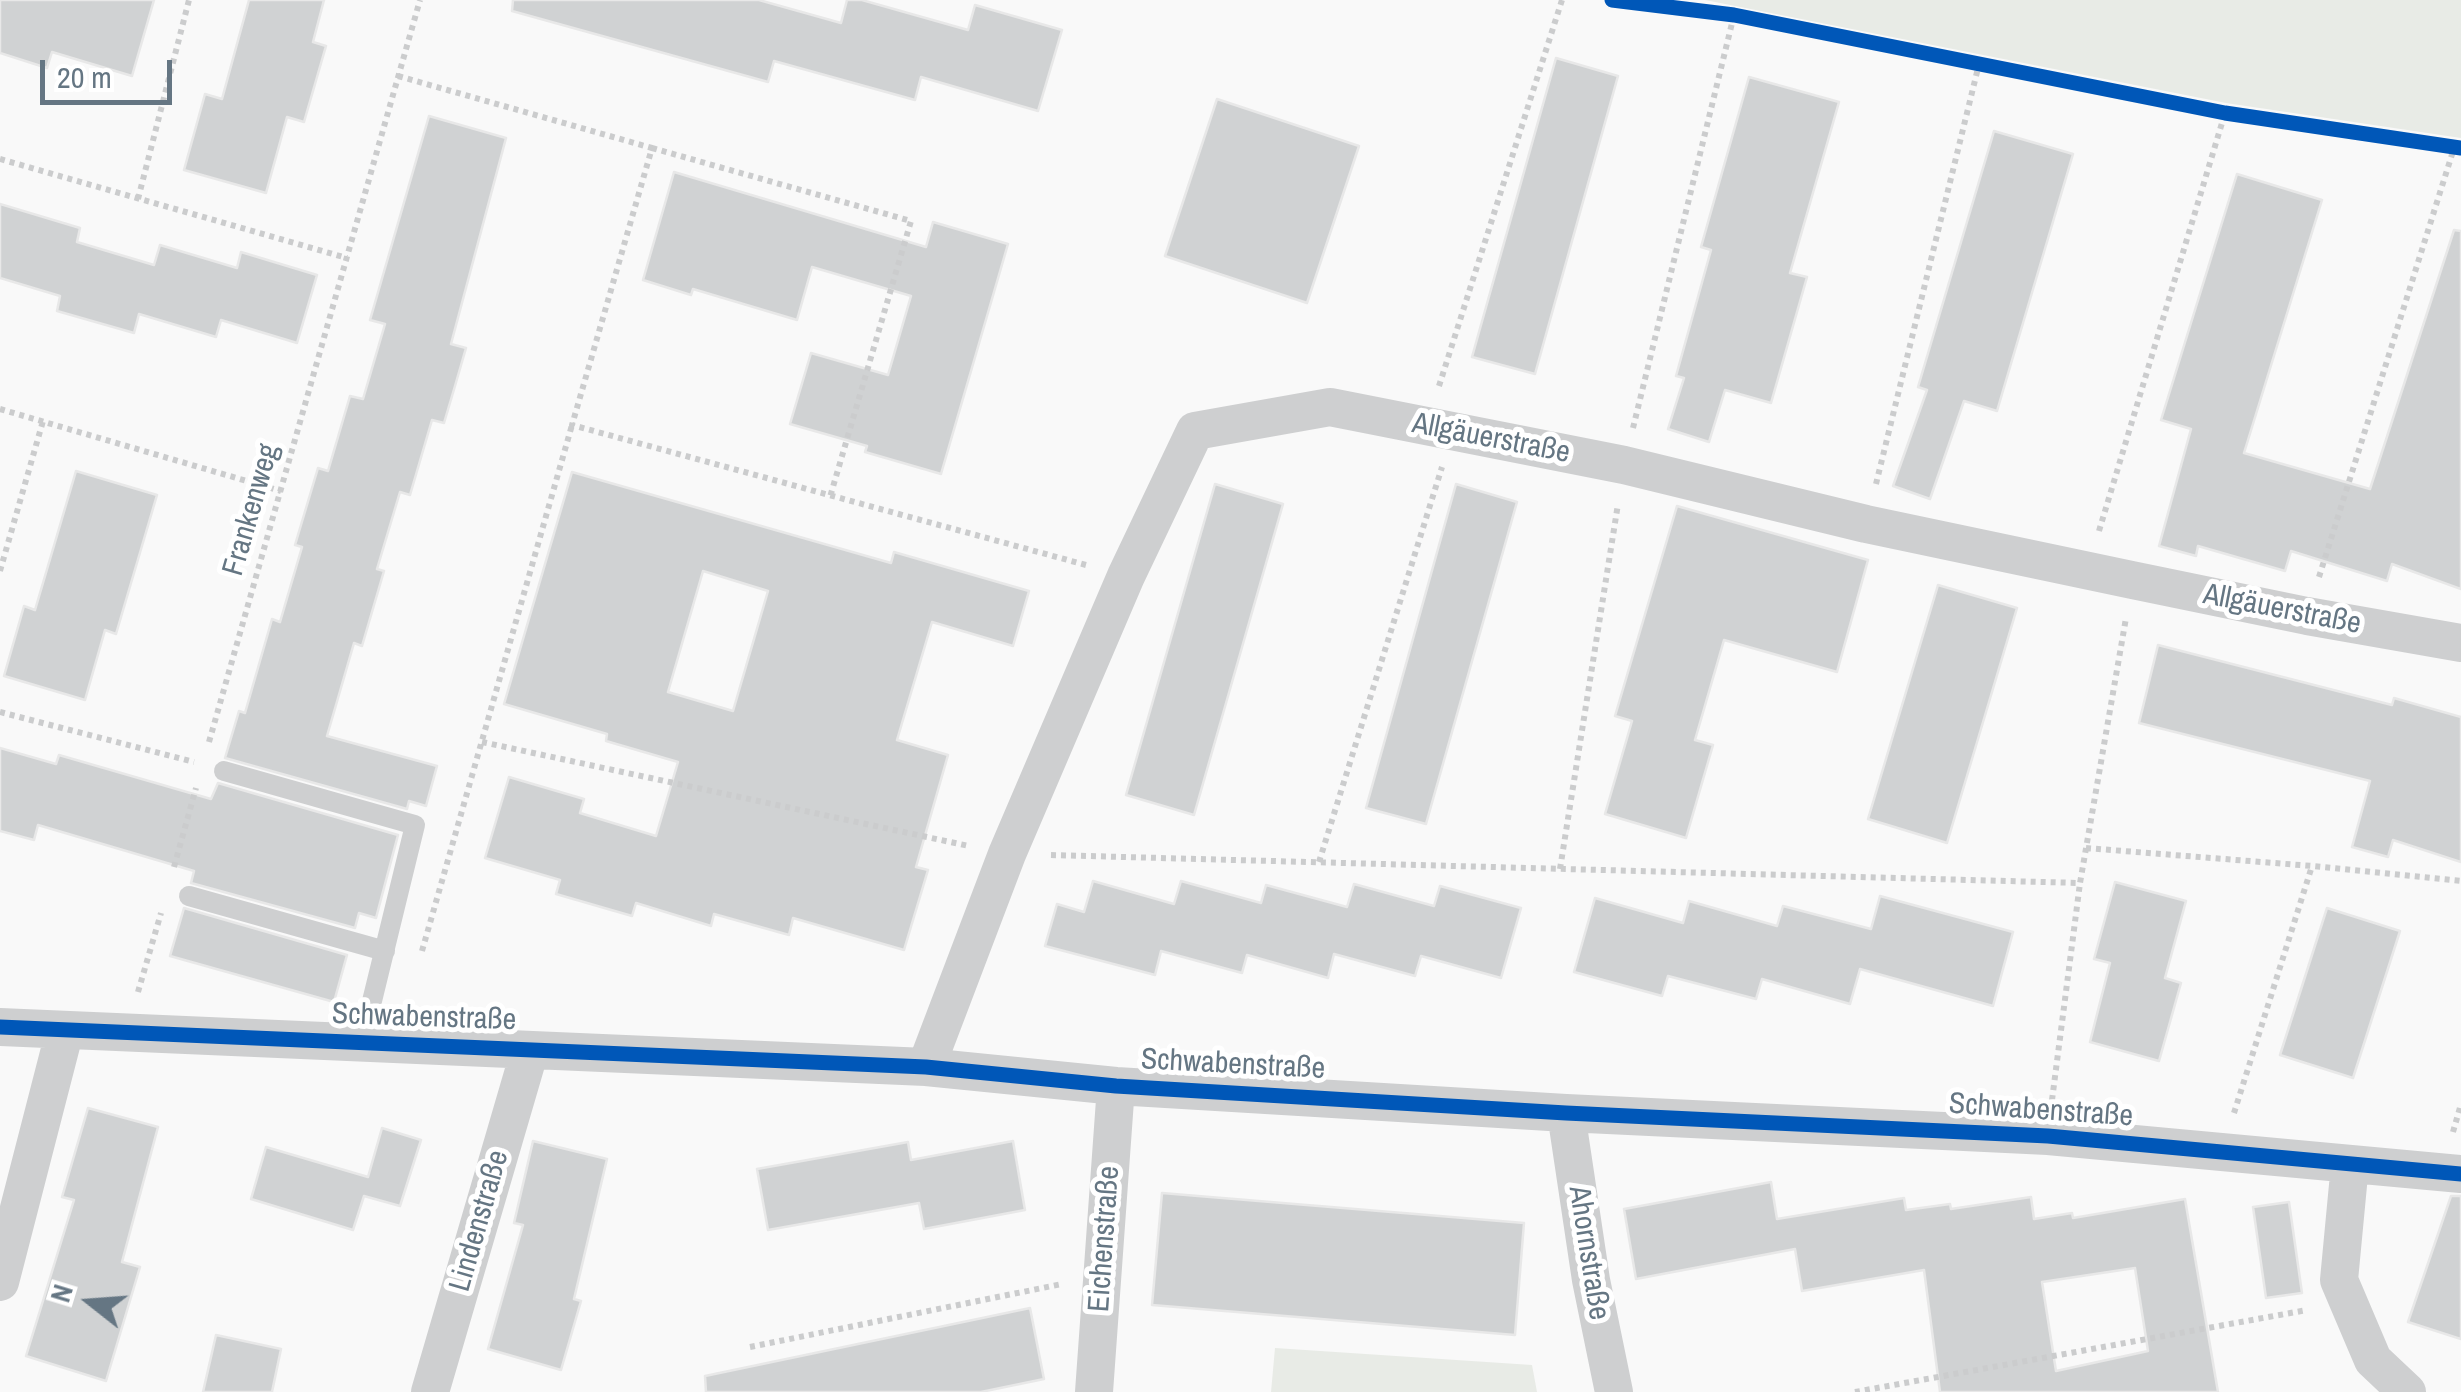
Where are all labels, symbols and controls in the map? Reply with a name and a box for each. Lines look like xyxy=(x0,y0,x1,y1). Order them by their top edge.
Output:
scale bar xyxy=(45,40,178,102)
text: 20 m xyxy=(57,57,112,97)
street label: Allgäuerstraße xyxy=(1409,406,1573,472)
street label: Frankenweg xyxy=(216,440,288,580)
street label: Allgäuerstraße xyxy=(2200,577,2364,643)
street label: Schwabenstraße xyxy=(331,997,517,1039)
street label: Schwabenstraße xyxy=(1140,1042,1326,1088)
street label: Schwabenstraße xyxy=(1948,1087,2134,1135)
street label: Lindenstraße xyxy=(443,1146,517,1296)
street label: Eichenstraße xyxy=(1082,1165,1128,1313)
street label: Ahornstraße xyxy=(1560,1183,1616,1323)
north arrow xyxy=(40,1252,140,1352)
text: N xyxy=(41,1280,82,1307)

